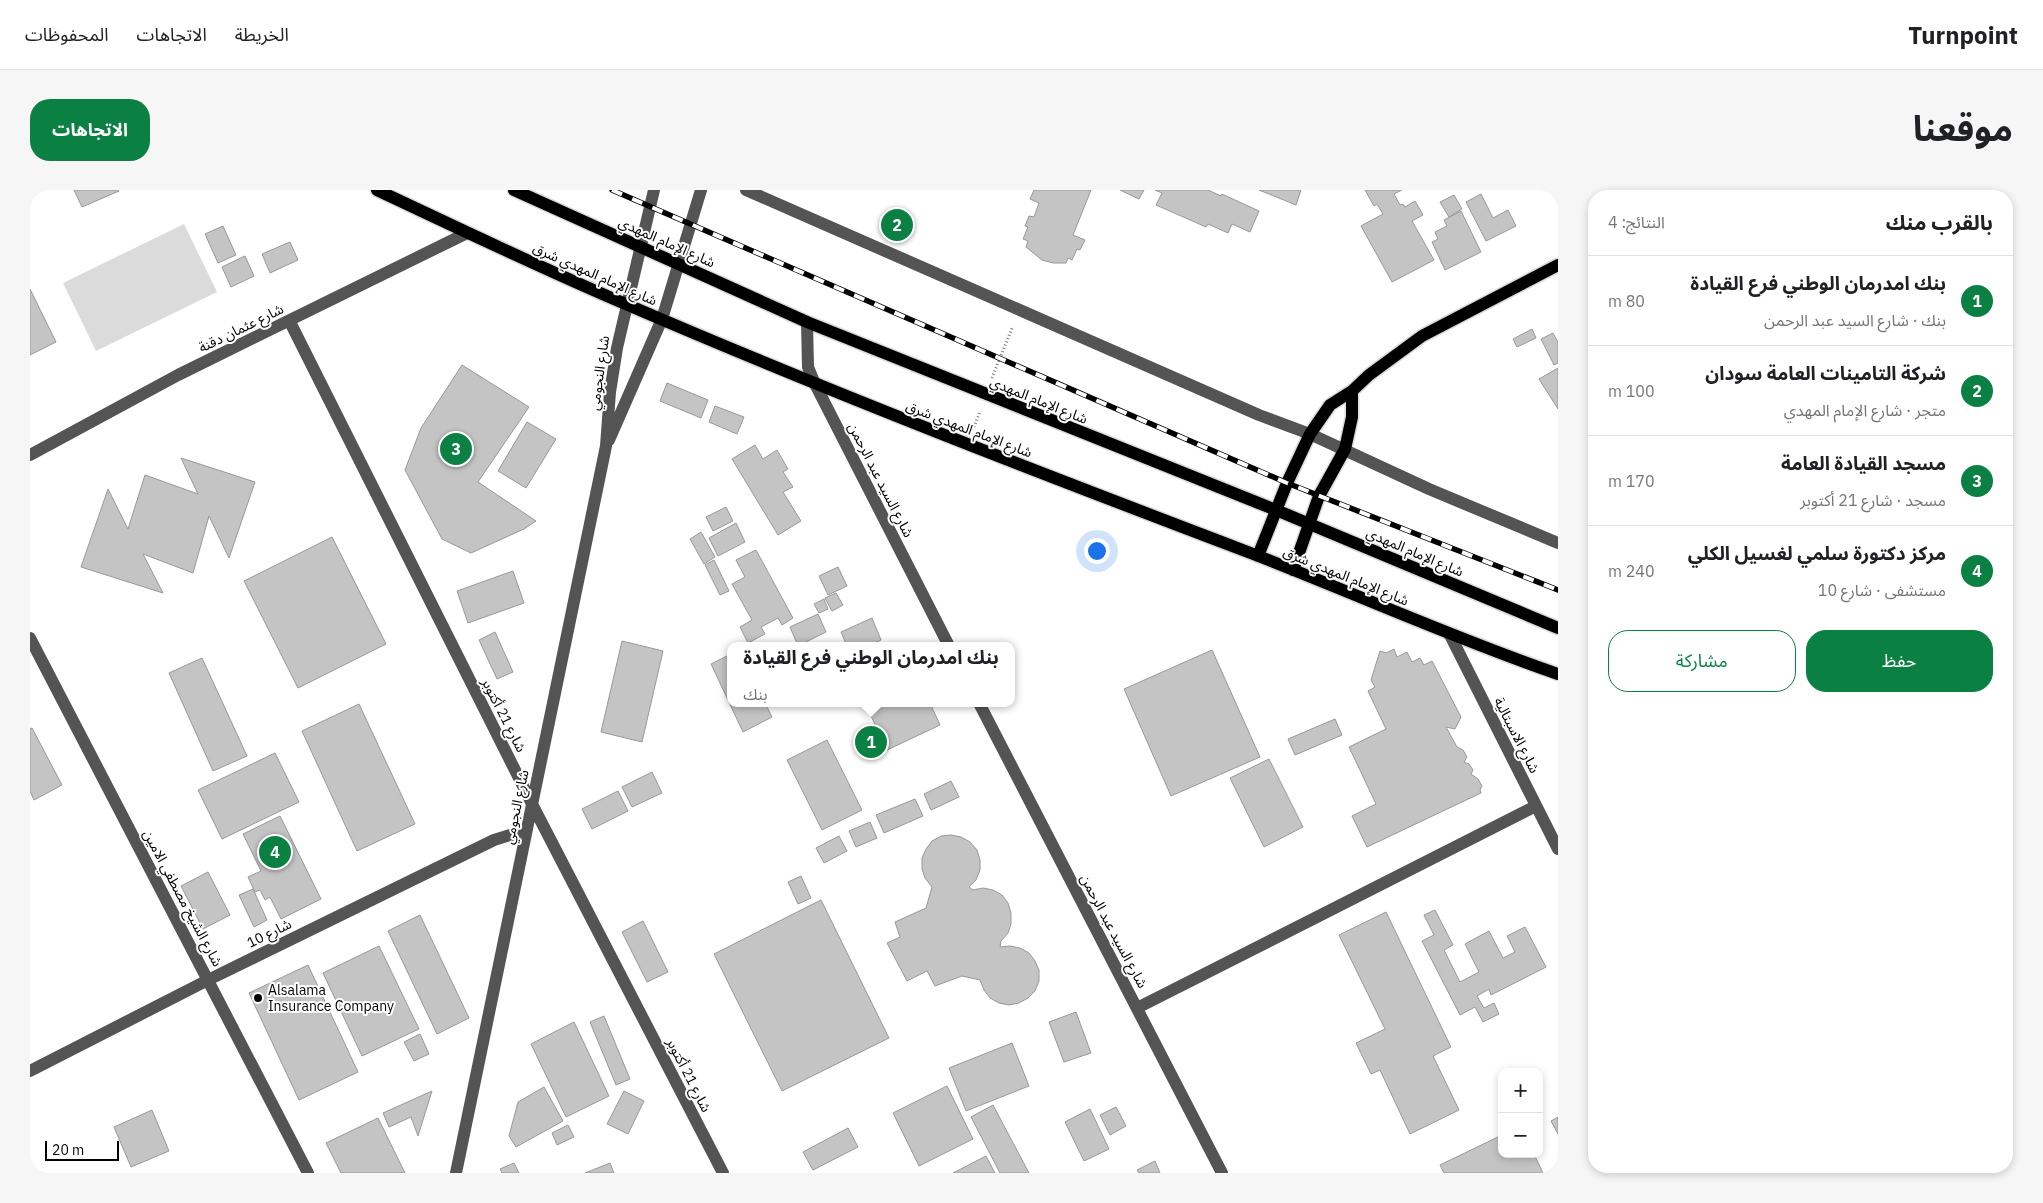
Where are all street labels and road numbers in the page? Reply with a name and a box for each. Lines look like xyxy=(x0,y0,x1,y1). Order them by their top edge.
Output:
street label: شارع الإمام المهدي xyxy=(615,213,718,273)
street label: شارع الإمام المهدي شرق xyxy=(529,239,660,312)
street label: شارع عثمان دقنة xyxy=(195,300,287,358)
street label: شارع النجومي xyxy=(585,334,615,412)
street label: شارع الإمام المهدي xyxy=(987,372,1091,430)
street label: شارع الإمام المهدي شرق xyxy=(902,397,1035,464)
street label: شارع السيد عبد الرحمن xyxy=(842,420,918,541)
street label: شارع الإمام المهدي xyxy=(1363,523,1466,583)
street label: شارع الإمام المهدي شرق xyxy=(1280,543,1412,612)
street label: شارع 21 أكتوبر xyxy=(475,674,530,756)
street label: شارع الاسبتالية xyxy=(1488,694,1544,777)
street label: شارع النجومي xyxy=(499,768,535,846)
street label: شارع الشيخ مصطفي الامين xyxy=(137,826,227,971)
street label: شارع السيد عبد الرحمن xyxy=(1075,871,1152,992)
street label: شارع 10 xyxy=(244,915,295,953)
street label: شارع 21 أكتوبر xyxy=(660,1034,715,1116)

